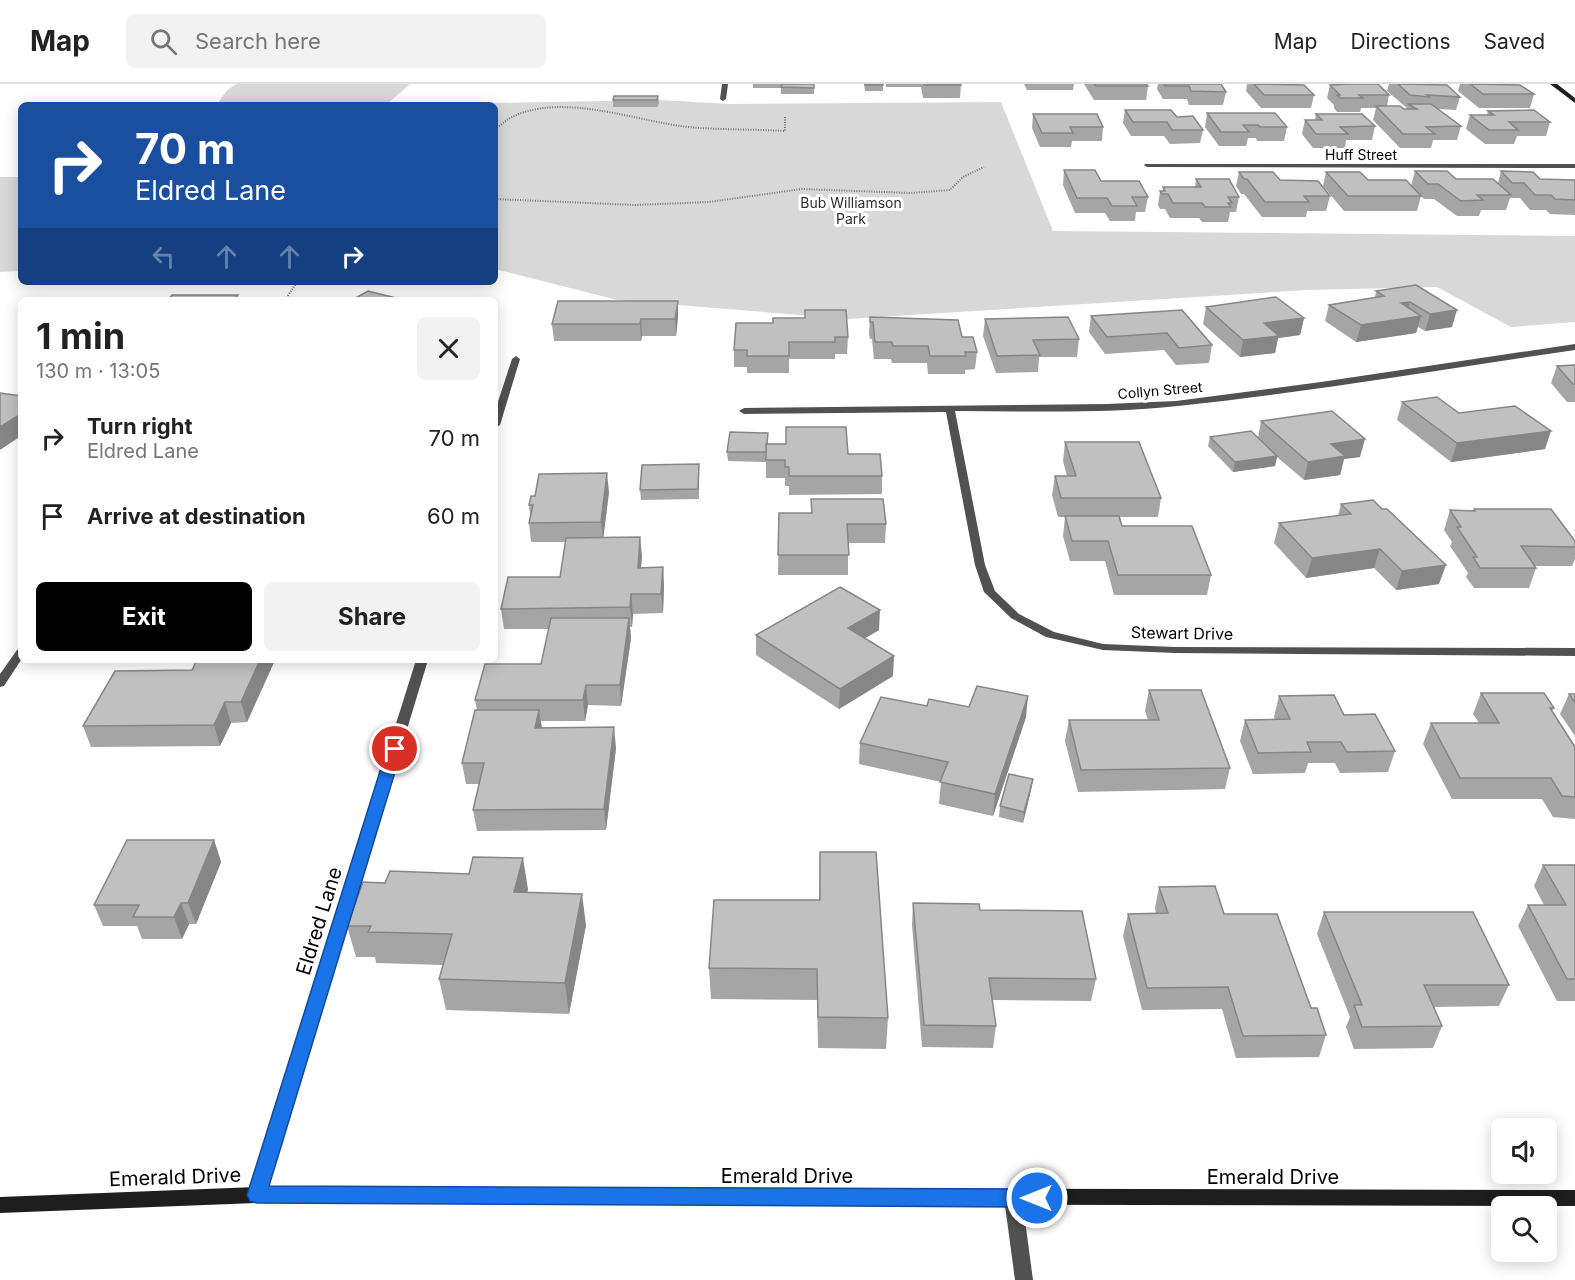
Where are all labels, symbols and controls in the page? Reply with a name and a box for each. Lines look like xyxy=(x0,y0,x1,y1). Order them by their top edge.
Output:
search box xyxy=(126,14,546,68)
text: Map xyxy=(30,24,90,58)
icon: search xyxy=(147,25,180,58)
text: Search here xyxy=(195,28,321,54)
text: Map xyxy=(1274,29,1317,54)
text: Directions xyxy=(1350,29,1451,54)
text: Saved xyxy=(1484,29,1545,54)
text: 70 m xyxy=(135,123,235,174)
icon: right xyxy=(36,126,114,204)
street label: Huff Street xyxy=(1325,146,1397,163)
text: Eldred Lane xyxy=(135,174,286,207)
park label: Bub Williamson Park xyxy=(800,194,902,227)
icon: left xyxy=(147,240,180,273)
icon: ahead xyxy=(210,240,243,273)
icon: ahead xyxy=(273,240,306,273)
icon: right xyxy=(336,240,369,273)
text: 1 min xyxy=(36,314,125,358)
button: close xyxy=(417,317,480,380)
text: 130 m · 13:05 xyxy=(36,359,160,383)
street label: Collyn Street xyxy=(1117,378,1204,402)
text: Turn right xyxy=(87,413,193,439)
icon: right xyxy=(36,422,69,455)
text: 70 m xyxy=(429,425,480,451)
text: Eldred Lane xyxy=(87,439,199,463)
icon: arrive xyxy=(36,500,69,533)
text: Arrive at destination xyxy=(87,503,306,529)
text: 60 m xyxy=(427,503,480,529)
button: Exit xyxy=(36,582,252,651)
button: Share xyxy=(264,582,480,651)
street label: Stewart Drive xyxy=(1131,622,1233,644)
pin xyxy=(369,723,420,774)
icon: arrive xyxy=(378,732,411,765)
street label: Eldred Lane xyxy=(291,864,347,978)
map controls xyxy=(1491,1118,1557,1262)
button: sound xyxy=(1491,1118,1557,1184)
street label: Emerald Drive xyxy=(108,1163,242,1191)
street label: Emerald Drive xyxy=(721,1164,853,1188)
street label: Emerald Drive xyxy=(1207,1165,1339,1189)
position arrow xyxy=(1005,1166,1069,1230)
button: search xyxy=(1491,1196,1557,1262)

